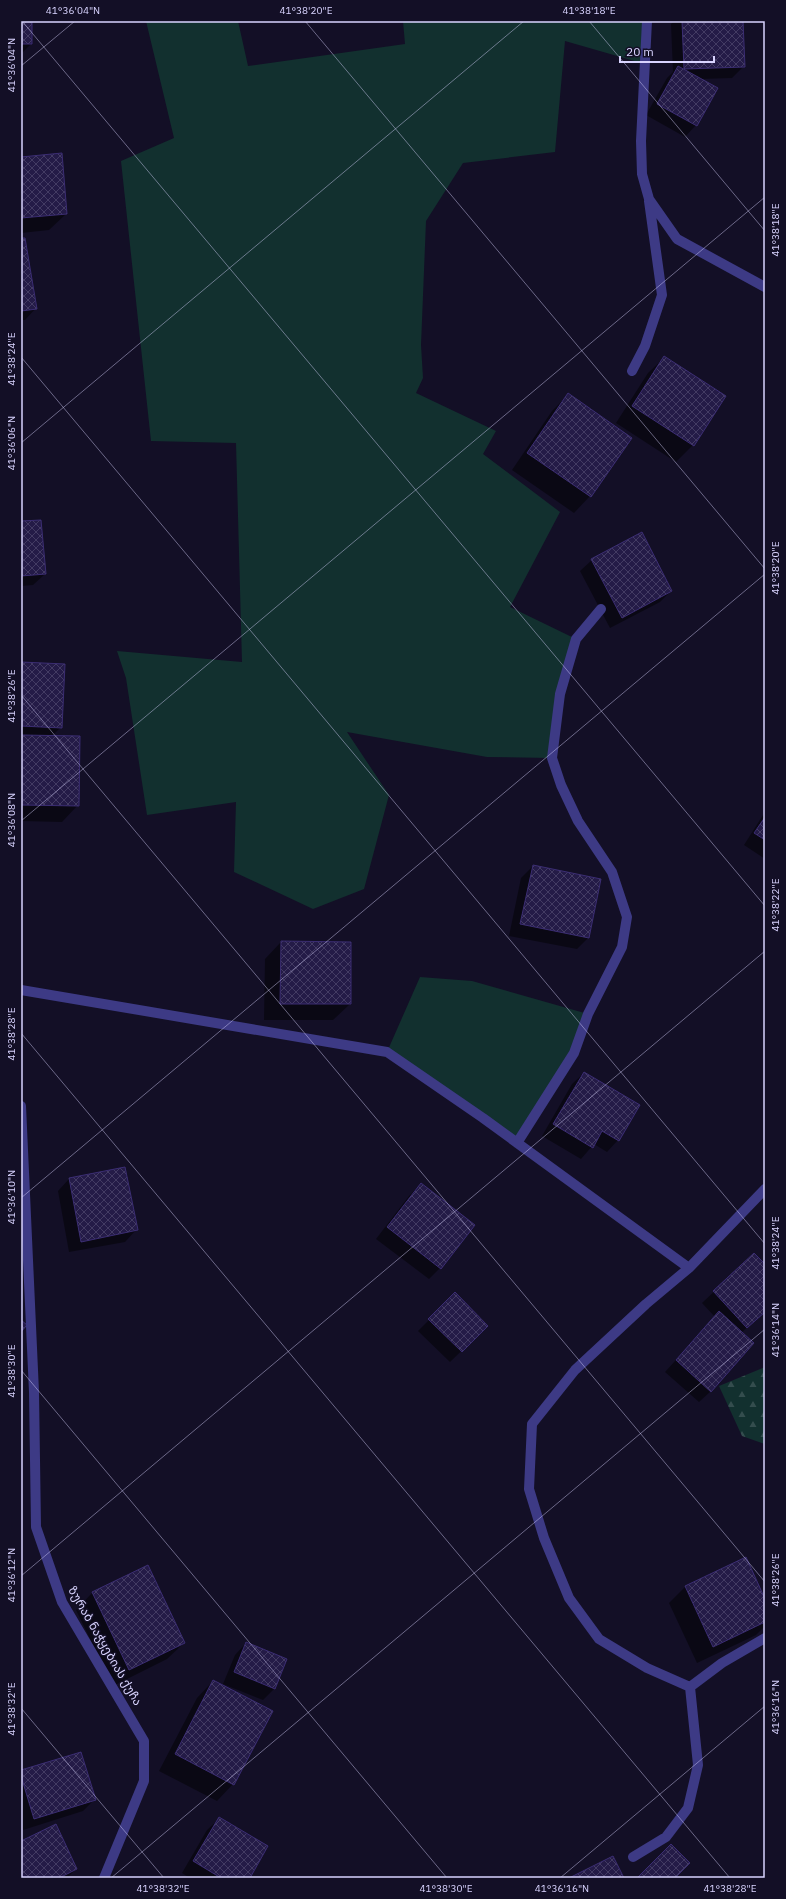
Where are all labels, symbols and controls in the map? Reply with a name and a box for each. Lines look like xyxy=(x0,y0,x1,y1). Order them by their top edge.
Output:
text: 41°36'04"N xyxy=(46,4,100,17)
text: 41°38'20"E xyxy=(279,4,333,17)
text: 41°38'18"E xyxy=(562,4,616,17)
text: 41°36'04"N xyxy=(5,38,18,92)
scale bar xyxy=(620,38,714,64)
text: 20 m xyxy=(626,44,654,59)
text: 41°38'18"E xyxy=(769,203,782,257)
text: 41°38'24"E xyxy=(5,332,18,386)
text: 41°36'06"N xyxy=(5,416,18,470)
text: 41°38'20"E xyxy=(769,541,782,595)
text: 41°38'26"E xyxy=(5,669,18,723)
text: 41°36'08"N xyxy=(5,793,18,847)
text: 41°38'22"E xyxy=(769,878,782,932)
text: 41°38'28"E xyxy=(5,1007,18,1061)
text: 41°36'10"N xyxy=(5,1170,18,1224)
text: 41°38'24"E xyxy=(769,1216,782,1270)
text: 41°36'14"N xyxy=(769,1303,782,1357)
text: 41°38'30"E xyxy=(5,1344,18,1398)
text: 41°36'12"N xyxy=(5,1548,18,1602)
text: 41°38'26"E xyxy=(769,1553,782,1607)
street label: ზურაბ ნაჭყებიას ქუჩა xyxy=(65,1584,146,1708)
text: 41°36'16"N xyxy=(769,1680,782,1734)
text: 41°38'32"E xyxy=(5,1682,18,1736)
text: 41°38'32"E xyxy=(136,1882,190,1895)
text: 41°38'30"E xyxy=(419,1882,473,1895)
text: 41°36'16"N xyxy=(535,1882,589,1895)
text: 41°38'28"E xyxy=(703,1882,757,1895)

